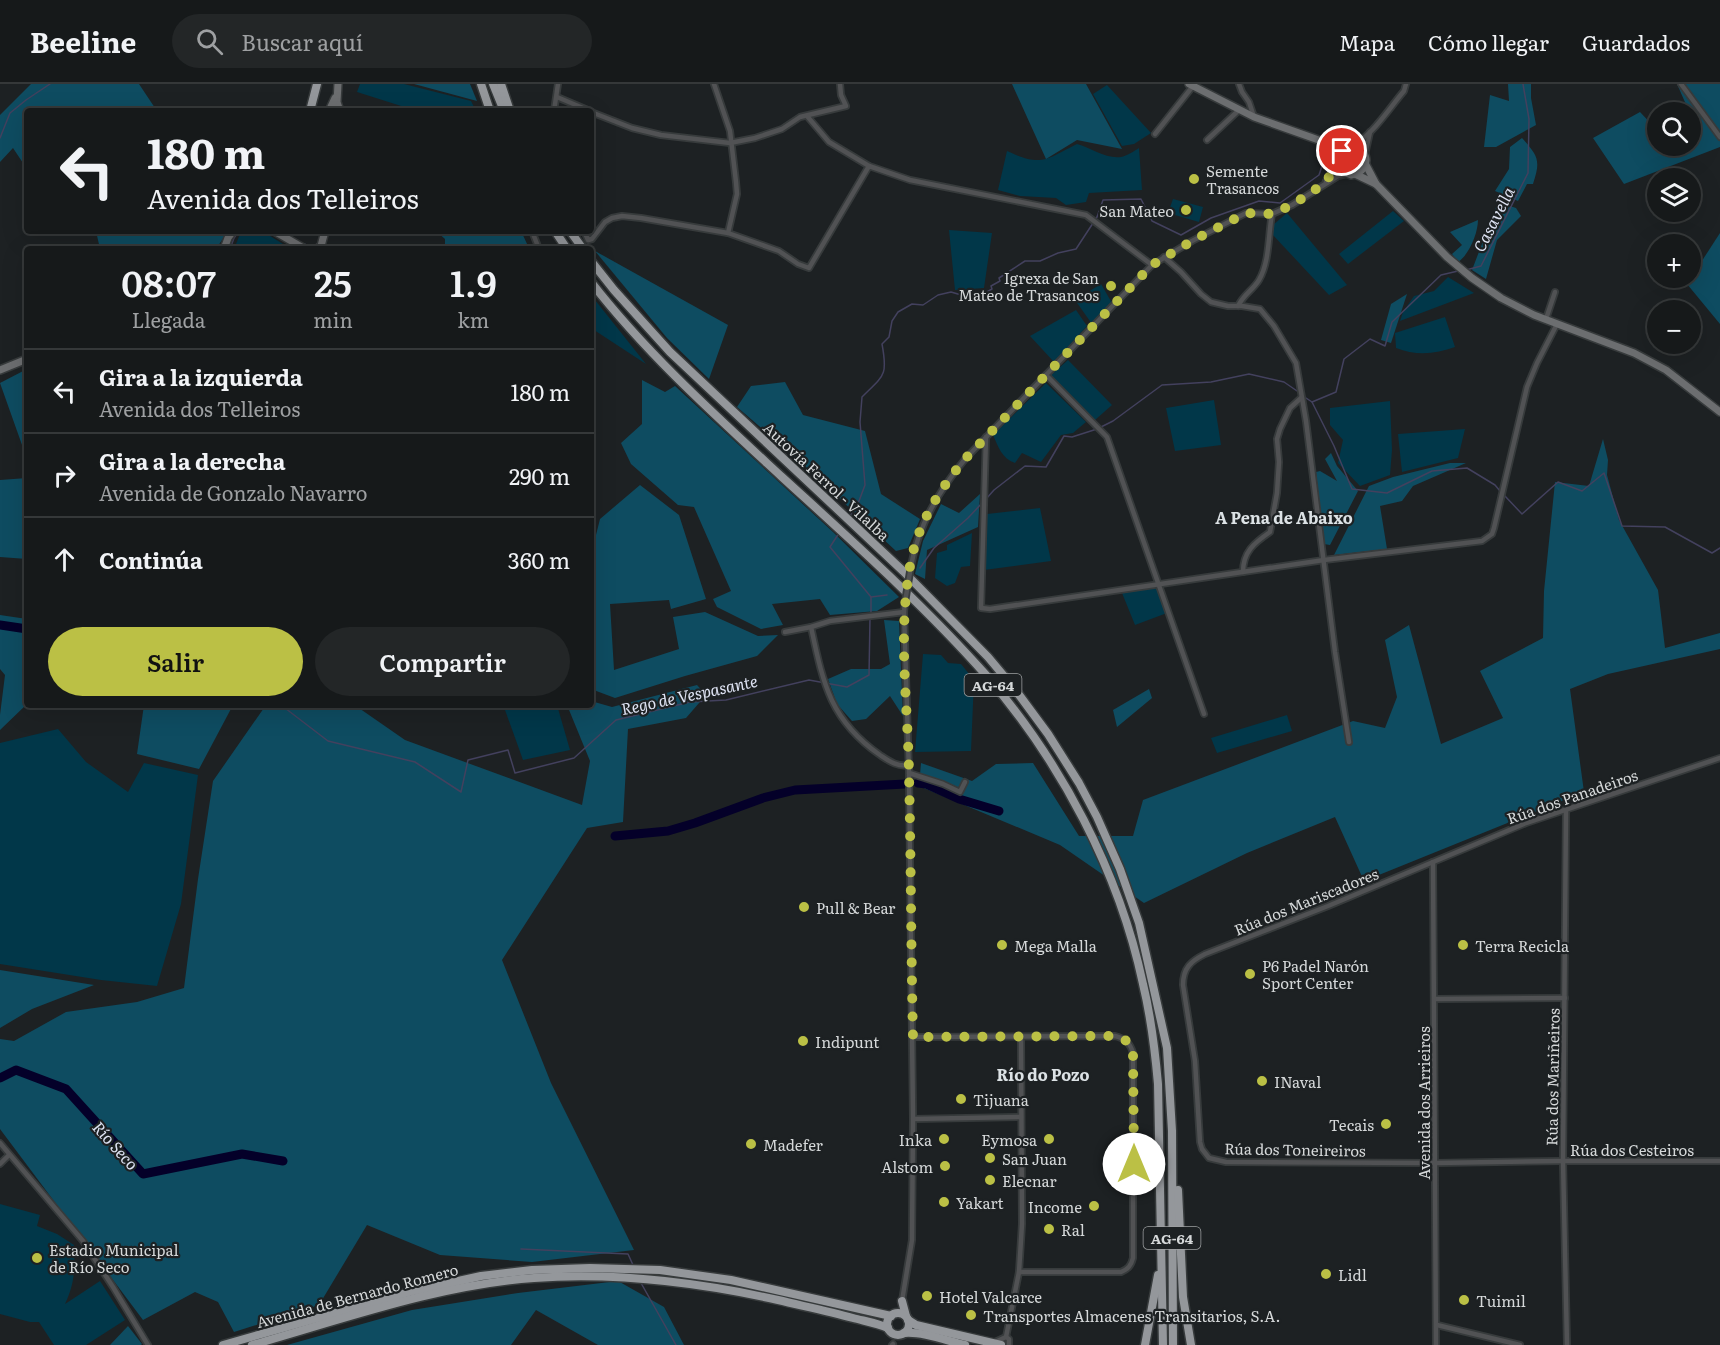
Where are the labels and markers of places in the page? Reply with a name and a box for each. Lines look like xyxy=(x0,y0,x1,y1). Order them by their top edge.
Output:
pin xyxy=(1316,125,1367,176)
place label: Semente Trasancos xyxy=(1206,159,1279,199)
marker: Semente Trasancos xyxy=(1187,172,1201,186)
place label: San Mateo xyxy=(1099,199,1174,222)
marker: San Mateo xyxy=(1179,203,1193,217)
place label: Igrexa de San Mateo de Trasancos xyxy=(958,266,1099,306)
marker: Igrexa de San Mateo de Trasancos xyxy=(1104,279,1118,293)
place label: Pull & Bear xyxy=(816,896,895,919)
marker: Pull & Bear xyxy=(797,900,811,914)
place label: Mega Malla xyxy=(1014,934,1098,957)
place label: Terra Recicla xyxy=(1475,934,1570,957)
marker: Mega Malla xyxy=(995,938,1009,952)
marker: Terra Recicla xyxy=(1456,938,1470,952)
place label: P6 Padel Narón Sport Center xyxy=(1262,954,1369,994)
marker: P6 Padel Narón Sport Center xyxy=(1243,967,1257,981)
place label: Indipunt xyxy=(815,1030,879,1053)
marker: Indipunt xyxy=(796,1034,810,1048)
place label: INaval xyxy=(1274,1070,1321,1093)
marker: INaval xyxy=(1255,1074,1269,1088)
place label: Tijuana xyxy=(973,1088,1030,1111)
marker: Tijuana xyxy=(954,1092,968,1106)
place label: Tecais xyxy=(1329,1113,1374,1136)
marker: Tecais xyxy=(1379,1117,1393,1131)
place label: Inka xyxy=(899,1128,933,1151)
place label: Eymosa xyxy=(981,1128,1038,1151)
marker: Inka xyxy=(937,1132,951,1146)
marker: Eymosa xyxy=(1042,1132,1056,1146)
place label: Madefer xyxy=(763,1133,823,1156)
marker: Madefer xyxy=(744,1137,758,1151)
place label: San Juan xyxy=(1002,1147,1067,1170)
marker: San Juan xyxy=(983,1151,997,1165)
place label: Alstom xyxy=(881,1155,933,1178)
marker: Alstom xyxy=(938,1159,952,1173)
place label: Elecnar xyxy=(1002,1169,1057,1192)
marker: Elecnar xyxy=(983,1173,997,1187)
place label: Yakart xyxy=(956,1191,1004,1214)
marker: Yakart xyxy=(937,1195,951,1209)
place label: Income xyxy=(1028,1195,1082,1218)
marker: Income xyxy=(1087,1199,1101,1213)
place label: Ral xyxy=(1061,1218,1085,1241)
marker: Ral xyxy=(1042,1222,1056,1236)
place label: Estadio Municipal de Río Seco xyxy=(49,1238,179,1278)
marker: Estadio Municipal de Río Seco xyxy=(30,1251,44,1265)
place label: Lidl xyxy=(1338,1263,1367,1286)
marker: Lidl xyxy=(1319,1267,1333,1281)
place label: Hotel Valcarce xyxy=(939,1285,1042,1308)
marker: Hotel Valcarce xyxy=(920,1289,934,1303)
place label: Tuimil xyxy=(1476,1289,1526,1312)
marker: Tuimil xyxy=(1457,1293,1471,1307)
place label: Transportes Almacenes Transitarios, S.A. xyxy=(983,1304,1280,1327)
marker: Transportes Almacenes Transitarios, S.A. xyxy=(964,1308,978,1322)

